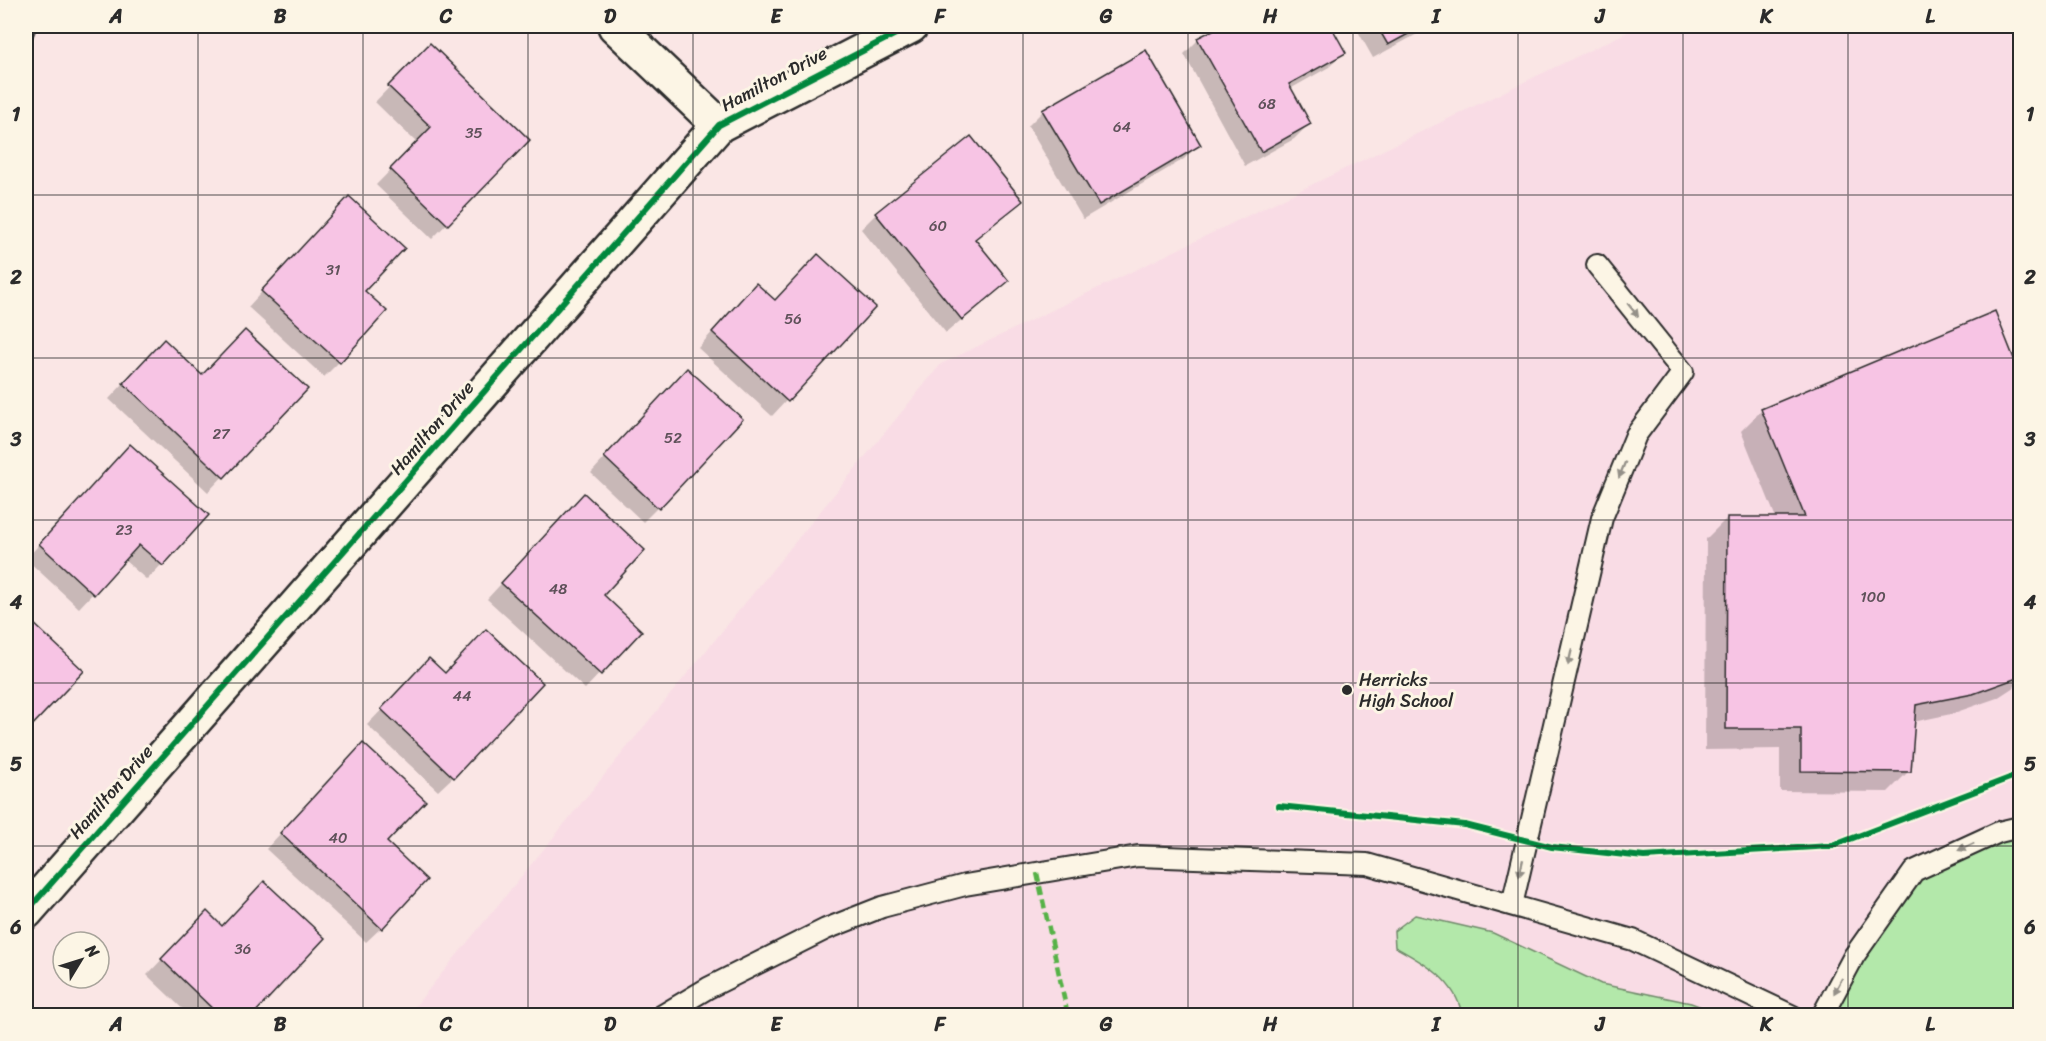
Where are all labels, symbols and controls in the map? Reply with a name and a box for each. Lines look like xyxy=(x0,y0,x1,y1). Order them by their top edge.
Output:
text: A xyxy=(108,0,123,34)
text: B xyxy=(274,0,287,34)
text: C xyxy=(439,0,453,34)
text: D xyxy=(604,0,617,34)
text: E xyxy=(770,0,783,34)
text: F xyxy=(934,0,947,34)
text: G xyxy=(1099,0,1113,34)
text: H xyxy=(1262,0,1278,34)
text: I xyxy=(1431,0,1442,34)
text: J xyxy=(1594,0,1606,34)
text: K xyxy=(1759,0,1774,34)
text: L xyxy=(1925,0,1935,34)
street label: Hamilton Drive xyxy=(715,37,833,121)
house number: 68 xyxy=(1258,91,1276,117)
text: 1 xyxy=(12,97,21,132)
text: 1 xyxy=(2026,97,2035,132)
house number: 64 xyxy=(1113,114,1131,140)
house number: 35 xyxy=(465,120,483,146)
house number: 60 xyxy=(929,213,947,239)
house number: 31 xyxy=(326,257,340,283)
text: 2 xyxy=(9,260,22,295)
text: 2 xyxy=(2023,260,2036,295)
one-way arrow xyxy=(1627,303,1639,318)
house number: 56 xyxy=(784,306,802,332)
street label: Hamilton Drive xyxy=(382,373,482,483)
house number: 27 xyxy=(212,421,231,447)
text: 3 xyxy=(10,422,22,457)
text: 3 xyxy=(2024,422,2036,457)
house number: 52 xyxy=(664,425,682,451)
one-way arrow xyxy=(1617,461,1626,479)
house number: 23 xyxy=(116,517,132,543)
house number: 48 xyxy=(549,576,567,602)
house number: 100 xyxy=(1860,584,1886,610)
text: 4 xyxy=(9,585,23,620)
text: 4 xyxy=(2023,585,2037,620)
one-way arrow xyxy=(1565,648,1574,667)
place label: Herricks High School xyxy=(1359,664,1454,717)
house number: 44 xyxy=(453,683,471,709)
marker: Herricks High School xyxy=(1340,683,1354,697)
street label: Hamilton Drive xyxy=(61,737,161,847)
text: 5 xyxy=(10,747,22,782)
text: 5 xyxy=(2024,747,2036,782)
house number: 40 xyxy=(329,825,347,851)
one-way arrow xyxy=(1957,843,1975,853)
one-way arrow xyxy=(1516,858,1526,877)
text: 6 xyxy=(9,910,22,945)
text: 6 xyxy=(2023,910,2036,945)
north arrow xyxy=(51,930,111,990)
house number: 36 xyxy=(235,936,251,962)
text: N xyxy=(77,937,108,965)
one-way arrow xyxy=(1833,977,1843,994)
text: A xyxy=(108,1007,123,1041)
text: B xyxy=(274,1007,287,1041)
text: C xyxy=(439,1007,453,1041)
text: D xyxy=(604,1007,617,1041)
text: E xyxy=(770,1007,783,1041)
text: F xyxy=(934,1007,947,1041)
text: G xyxy=(1099,1007,1113,1041)
text: H xyxy=(1262,1007,1278,1041)
text: I xyxy=(1431,1007,1442,1041)
text: J xyxy=(1594,1007,1606,1041)
text: K xyxy=(1759,1007,1774,1041)
text: L xyxy=(1925,1007,1935,1041)

